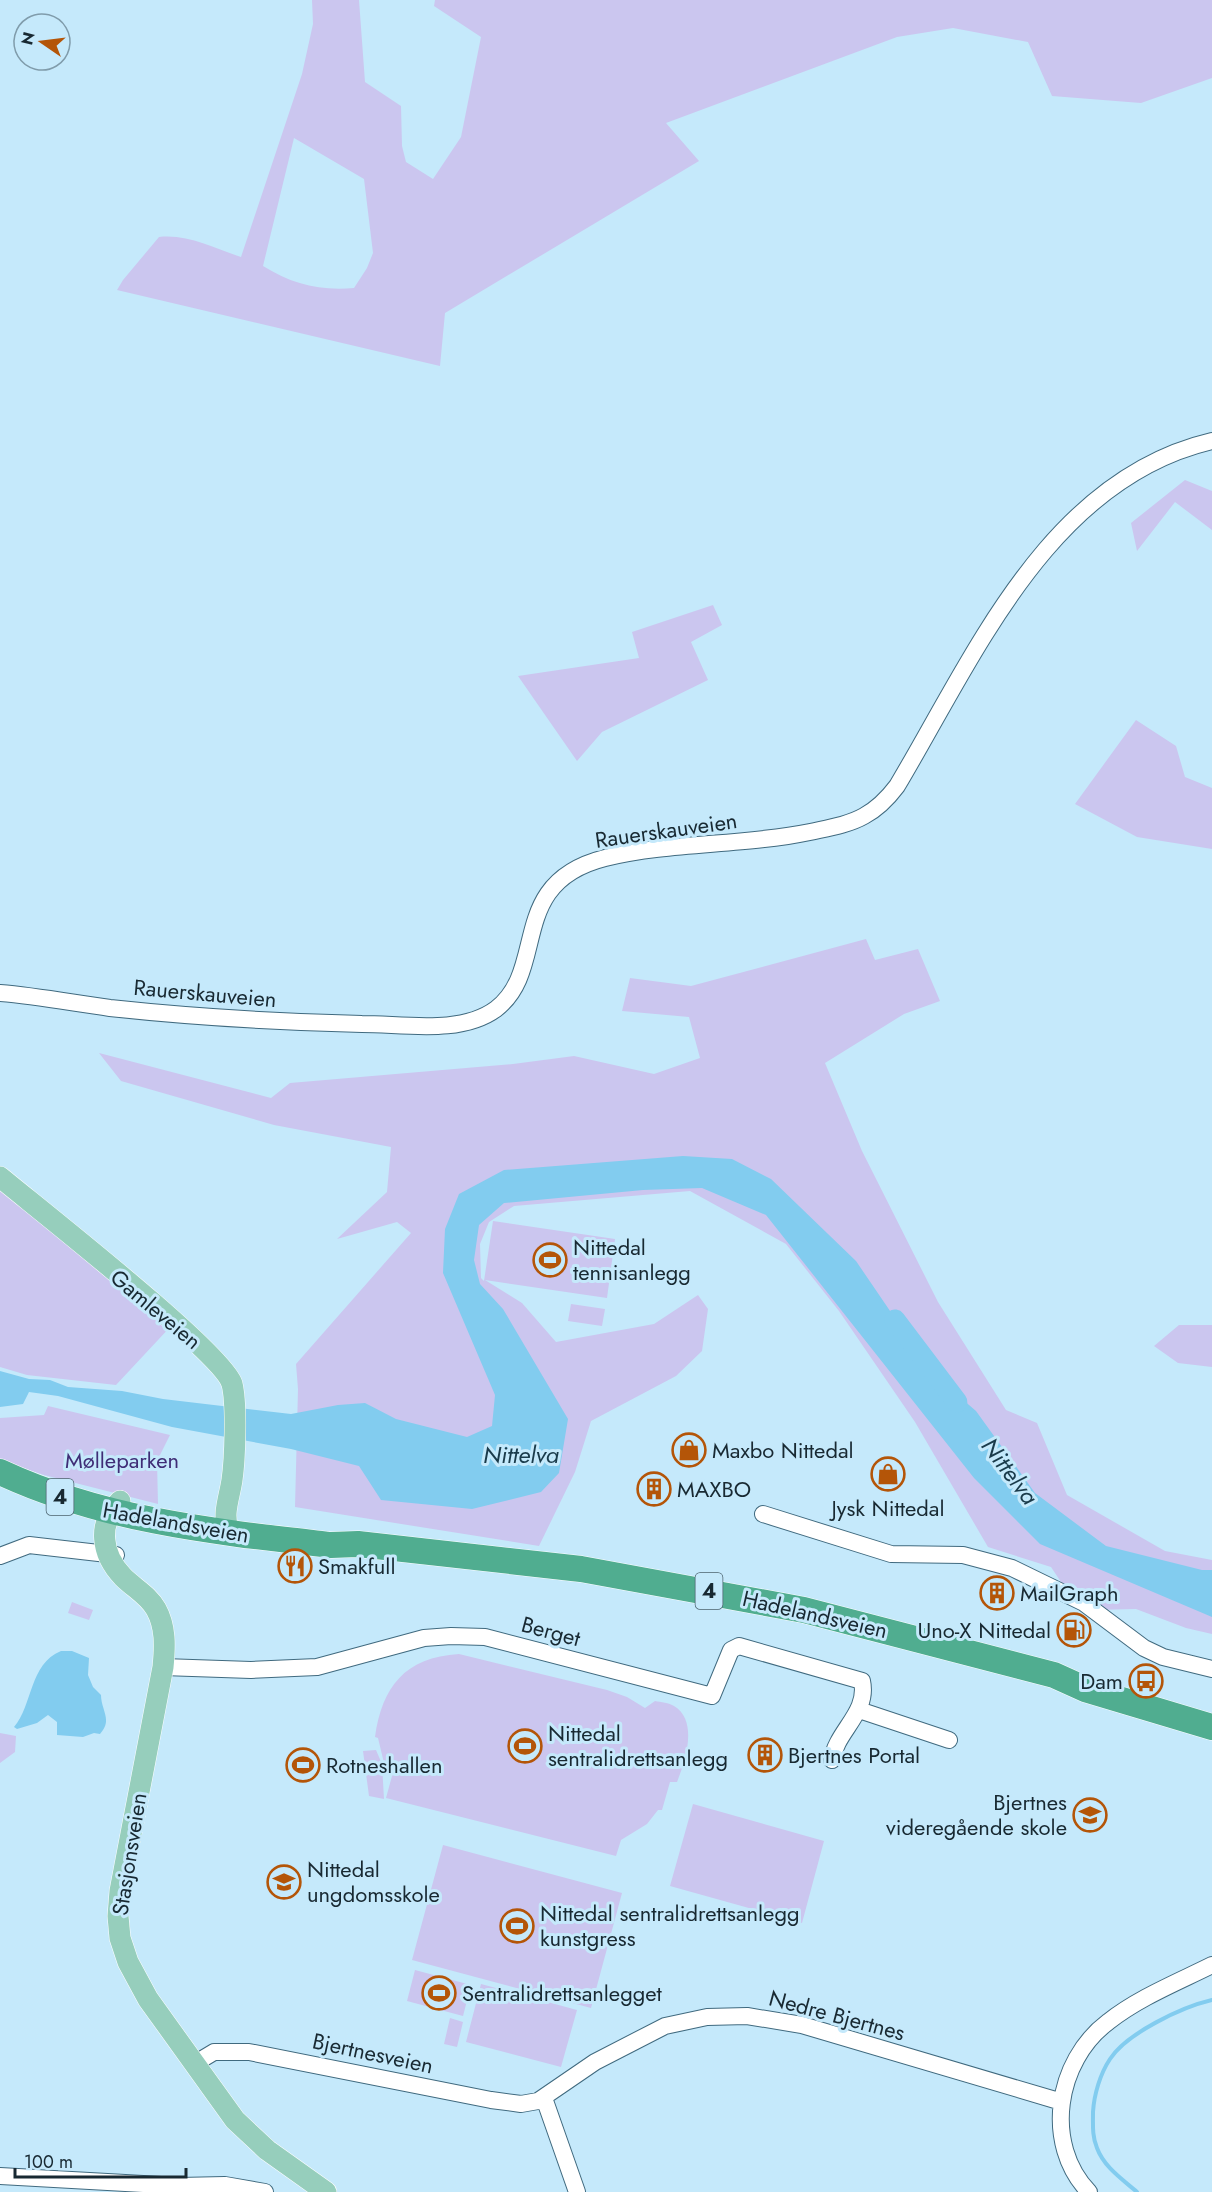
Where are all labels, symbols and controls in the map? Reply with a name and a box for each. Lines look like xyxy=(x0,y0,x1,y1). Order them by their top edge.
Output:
north arrow xyxy=(12,12,72,72)
text: N xyxy=(15,30,41,47)
street label: Rauerskauveien xyxy=(593,804,739,856)
street label: Rauerskauveien xyxy=(132,971,278,1015)
place label: Nittedal tennisanlegg xyxy=(573,1231,691,1288)
sports icon: Nittedal tennisanlegg xyxy=(532,1242,568,1278)
street label: Gamleveien xyxy=(104,1261,208,1357)
water label: Nittelva xyxy=(973,1430,1047,1512)
shop icon: Maxbo Nittedal xyxy=(671,1432,707,1468)
place label: Maxbo Nittedal xyxy=(712,1434,854,1466)
water label: Nittelva xyxy=(483,1437,559,1472)
park label: Mølleparken xyxy=(65,1444,179,1476)
shop icon: Jysk Nittedal xyxy=(870,1456,906,1492)
building icon: MAXBO xyxy=(636,1471,672,1507)
place label: MAXBO xyxy=(677,1473,751,1505)
road number: 4 xyxy=(46,1479,74,1515)
place label: Jysk Nittedal xyxy=(829,1492,944,1524)
street label: Hadelandsveien xyxy=(100,1493,252,1551)
restaurant icon: Smakfull xyxy=(277,1548,313,1584)
place label: Smakfull xyxy=(318,1550,395,1582)
road number: 4 xyxy=(696,1573,722,1609)
building icon: MailGraph xyxy=(979,1575,1015,1611)
place label: MailGraph xyxy=(1020,1577,1118,1609)
street label: Hadelandsveien xyxy=(739,1582,891,1646)
street label: Berget xyxy=(518,1608,585,1654)
fuel station icon: Uno-X Nittedal xyxy=(1056,1612,1092,1648)
place label: Uno-X Nittedal xyxy=(917,1614,1051,1646)
bus stop icon: Dam xyxy=(1128,1663,1164,1699)
place label: Dam xyxy=(1080,1665,1123,1697)
place label: Nittedal sentralidrettsanlegg xyxy=(548,1717,728,1774)
sports icon: Nittedal sentralidrettsanlegg xyxy=(507,1728,543,1764)
building icon: Bjertnes Portal xyxy=(747,1737,783,1773)
place label: Bjertnes Portal xyxy=(788,1739,920,1771)
sports icon: Rotneshallen xyxy=(285,1747,321,1783)
place label: Rotneshallen xyxy=(326,1749,443,1781)
place label: Bjertnes videregående skole xyxy=(886,1786,1067,1843)
street label: Stasjonsveien xyxy=(104,1790,154,1918)
school or university icon: Bjertnes videregående skole xyxy=(1072,1797,1108,1833)
place label: Nittedal ungdomsskole xyxy=(307,1853,440,1910)
school or university icon: Nittedal ungdomsskole xyxy=(266,1864,302,1900)
place label: Nittedal sentralidrettsanlegg kunstgress xyxy=(540,1897,800,1954)
sports icon: Nittedal sentralidrettsanlegg kunstgress xyxy=(499,1908,535,1944)
sports icon: Sentralidrettsanlegget xyxy=(421,1975,457,2011)
place label: Sentralidrettsanlegget xyxy=(462,1977,663,2009)
street label: Nedre Bjertnes xyxy=(765,1981,909,2049)
street label: Bjertnesveien xyxy=(310,2025,436,2081)
scale bar xyxy=(15,2141,186,2179)
text: 100 m xyxy=(24,2149,73,2175)

